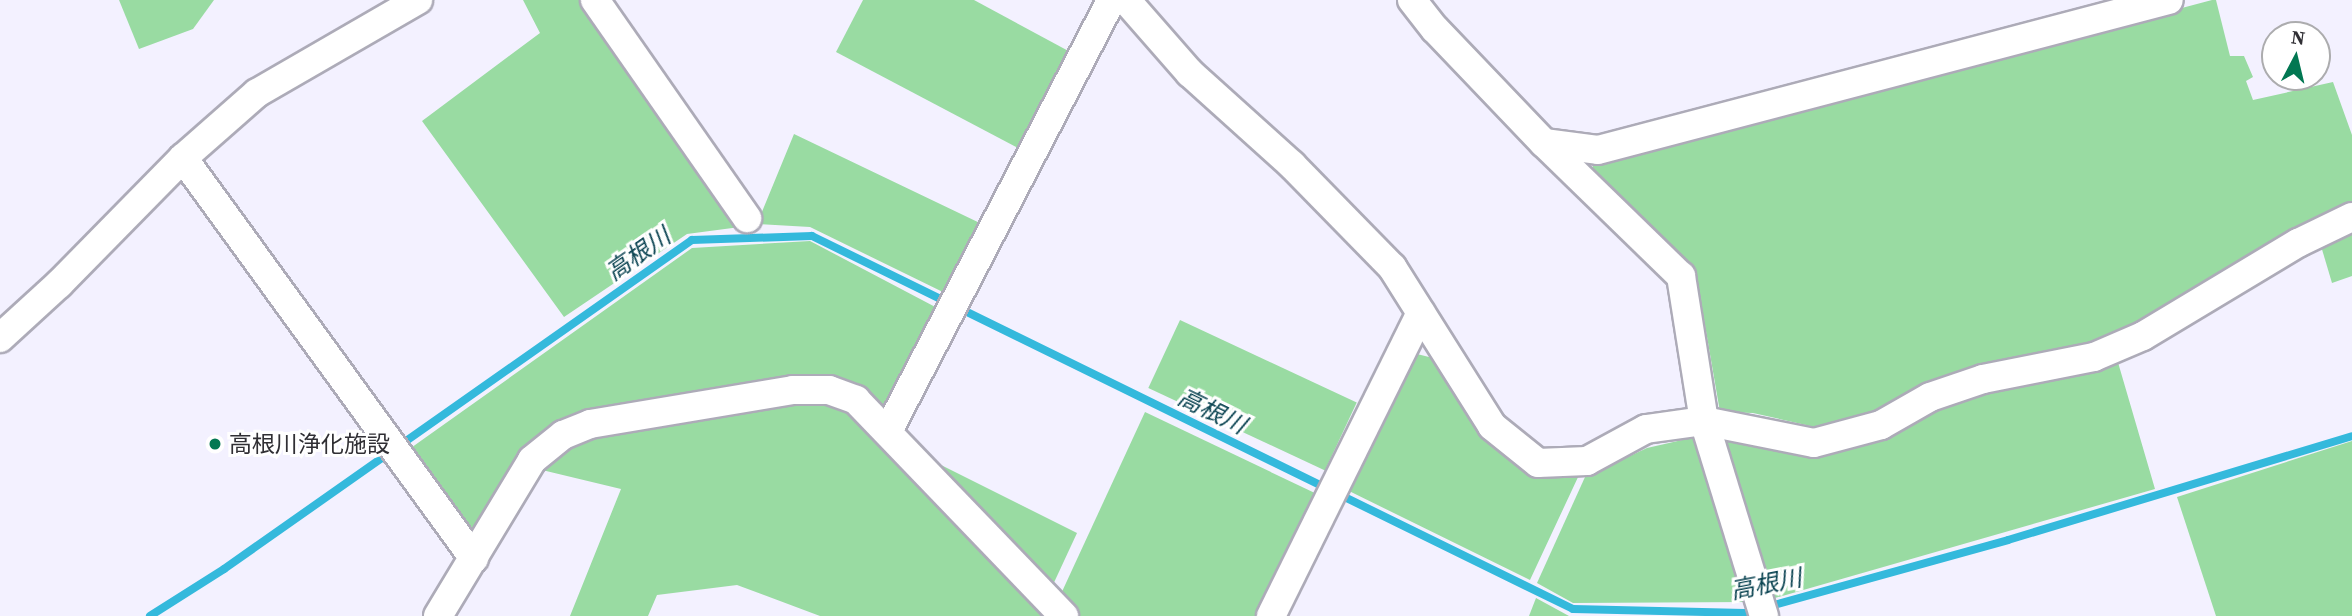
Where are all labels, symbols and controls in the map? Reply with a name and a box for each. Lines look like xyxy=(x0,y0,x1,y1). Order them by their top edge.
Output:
north arrow xyxy=(2261,21,2331,91)
text: N xyxy=(2290,23,2307,51)
water label: 高根川 xyxy=(600,222,676,286)
water label: 高根川 xyxy=(1173,382,1251,440)
place label: 高根川浄化施設 xyxy=(229,430,390,458)
marker: 高根川浄化施設 xyxy=(207,436,223,452)
water label: 高根川 xyxy=(1728,563,1804,605)

